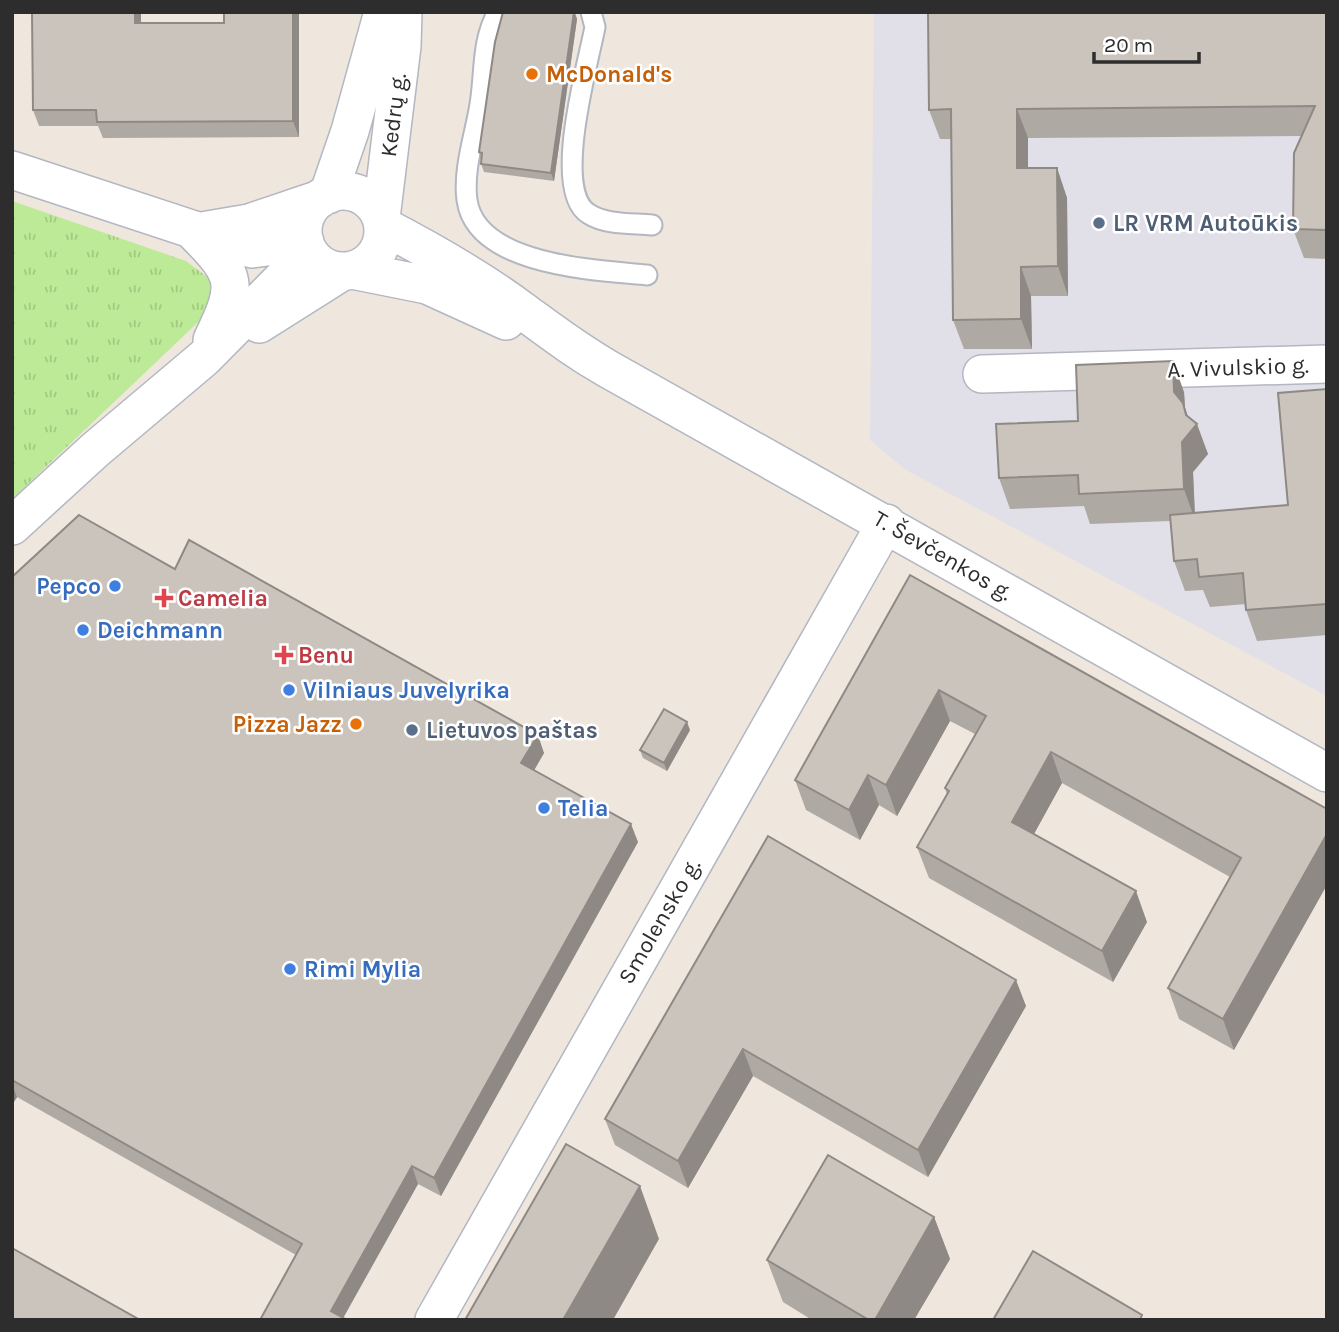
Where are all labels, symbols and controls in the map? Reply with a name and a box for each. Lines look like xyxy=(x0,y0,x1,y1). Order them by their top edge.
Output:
scale bar xyxy=(1094,21,1199,65)
text: 20 m xyxy=(1104,33,1153,57)
place label: McDonald's xyxy=(546,61,672,88)
marker: McDonald's xyxy=(524,66,540,82)
street label: Kedrų g. xyxy=(375,72,412,158)
place label: LR VRM Autoūkis xyxy=(1113,210,1298,237)
marker: LR VRM Autoūkis xyxy=(1091,215,1107,231)
street label: A. Vivulskio g. xyxy=(1167,352,1309,383)
street label: T. Ševčenkos g. xyxy=(868,505,1017,606)
place label: Pepco xyxy=(36,573,101,600)
marker: Pepco xyxy=(107,578,123,594)
place label: Camelia xyxy=(178,585,268,612)
marker: Camelia xyxy=(156,590,172,606)
place label: Deichmann xyxy=(97,617,223,644)
marker: Deichmann xyxy=(75,622,91,638)
place label: Benu xyxy=(298,642,354,669)
marker: Benu xyxy=(276,647,292,663)
place label: Vilniaus Juvelyrika xyxy=(303,677,510,704)
marker: Vilniaus Juvelyrika xyxy=(281,682,297,698)
place label: Pizza Jazz xyxy=(233,711,342,738)
marker: Pizza Jazz xyxy=(348,716,364,732)
place label: Lietuvos paštas xyxy=(426,717,598,744)
marker: Lietuvos paštas xyxy=(404,722,420,738)
place label: Telia xyxy=(558,795,609,822)
marker: Telia xyxy=(536,800,552,816)
street label: Smolensko g. xyxy=(613,854,706,989)
place label: Rimi Mylia xyxy=(304,956,421,983)
marker: Rimi Mylia xyxy=(282,961,298,977)

